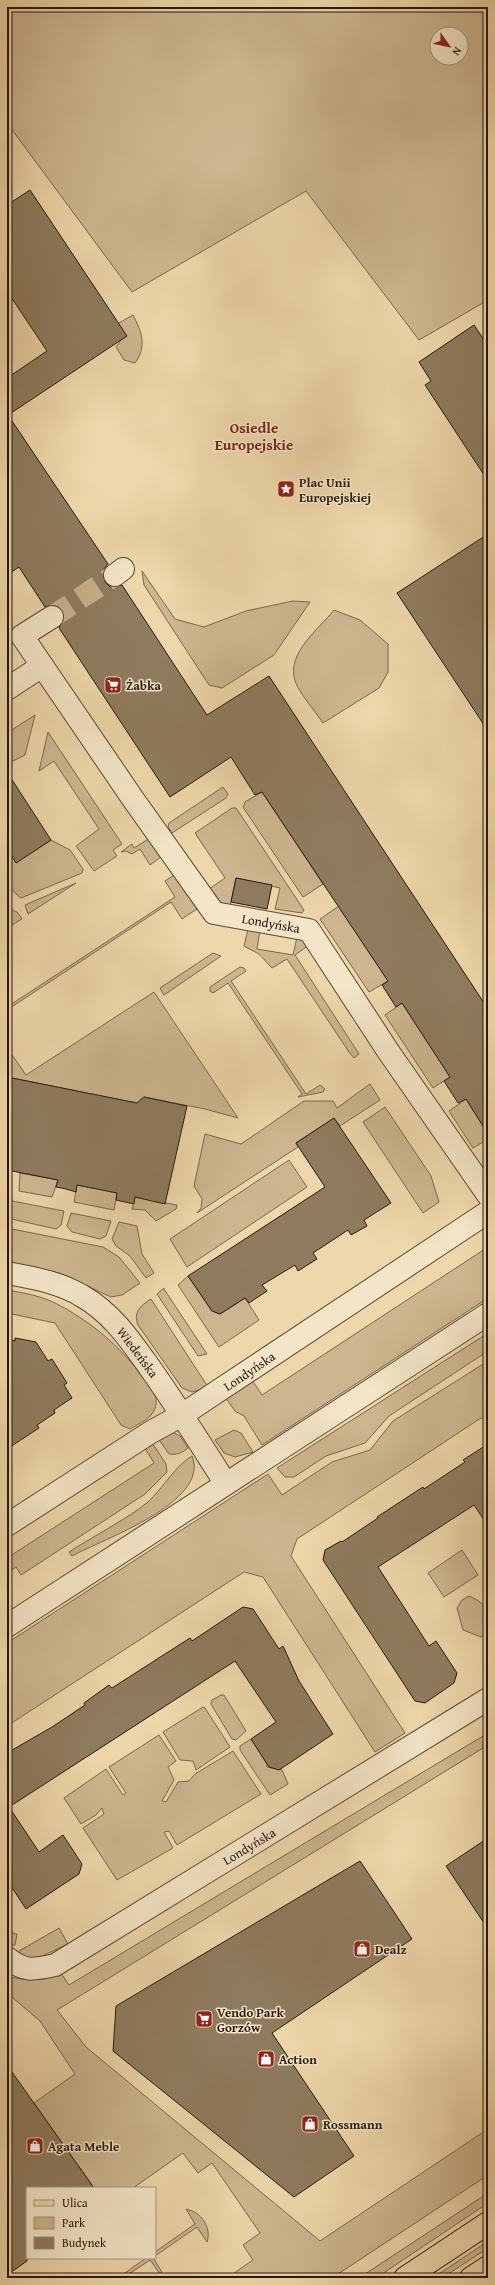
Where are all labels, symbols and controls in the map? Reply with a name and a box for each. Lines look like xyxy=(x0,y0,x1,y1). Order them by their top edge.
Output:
north arrow xyxy=(429,26,469,66)
text: N xyxy=(448,44,466,59)
district label: Osiedle Europejskie xyxy=(215,417,293,455)
place label: Plac Unii Europejskiej xyxy=(299,473,371,507)
place icon: Plac Unii Europejskiej xyxy=(276,479,296,499)
supermarket icon: Żabka xyxy=(103,675,123,695)
place label: Żabka xyxy=(126,676,161,695)
street label: Londyńska xyxy=(240,909,302,938)
street label: Wiedeńska xyxy=(112,1323,163,1382)
street label: Londyńska xyxy=(220,1347,280,1396)
street label: Londyńska xyxy=(219,1823,280,1870)
shop icon: Dealz xyxy=(352,1939,372,1959)
place label: Dealz xyxy=(375,1940,407,1959)
place label: Vendo Park Gorzów xyxy=(217,2003,284,2037)
supermarket icon: Vendo Park Gorzów xyxy=(194,2009,214,2029)
shop icon: Action xyxy=(256,2049,276,2069)
place label: Action xyxy=(279,2050,317,2069)
shop icon: Rossmann xyxy=(300,2114,320,2134)
place label: Rossmann xyxy=(323,2115,383,2134)
shop icon: Agata Meble xyxy=(25,2136,45,2156)
place label: Agata Meble xyxy=(48,2137,119,2156)
legend xyxy=(26,2187,156,2259)
text: Ulica xyxy=(62,2194,88,2211)
text: Park xyxy=(62,2214,86,2231)
text: Budynek xyxy=(62,2234,107,2251)

